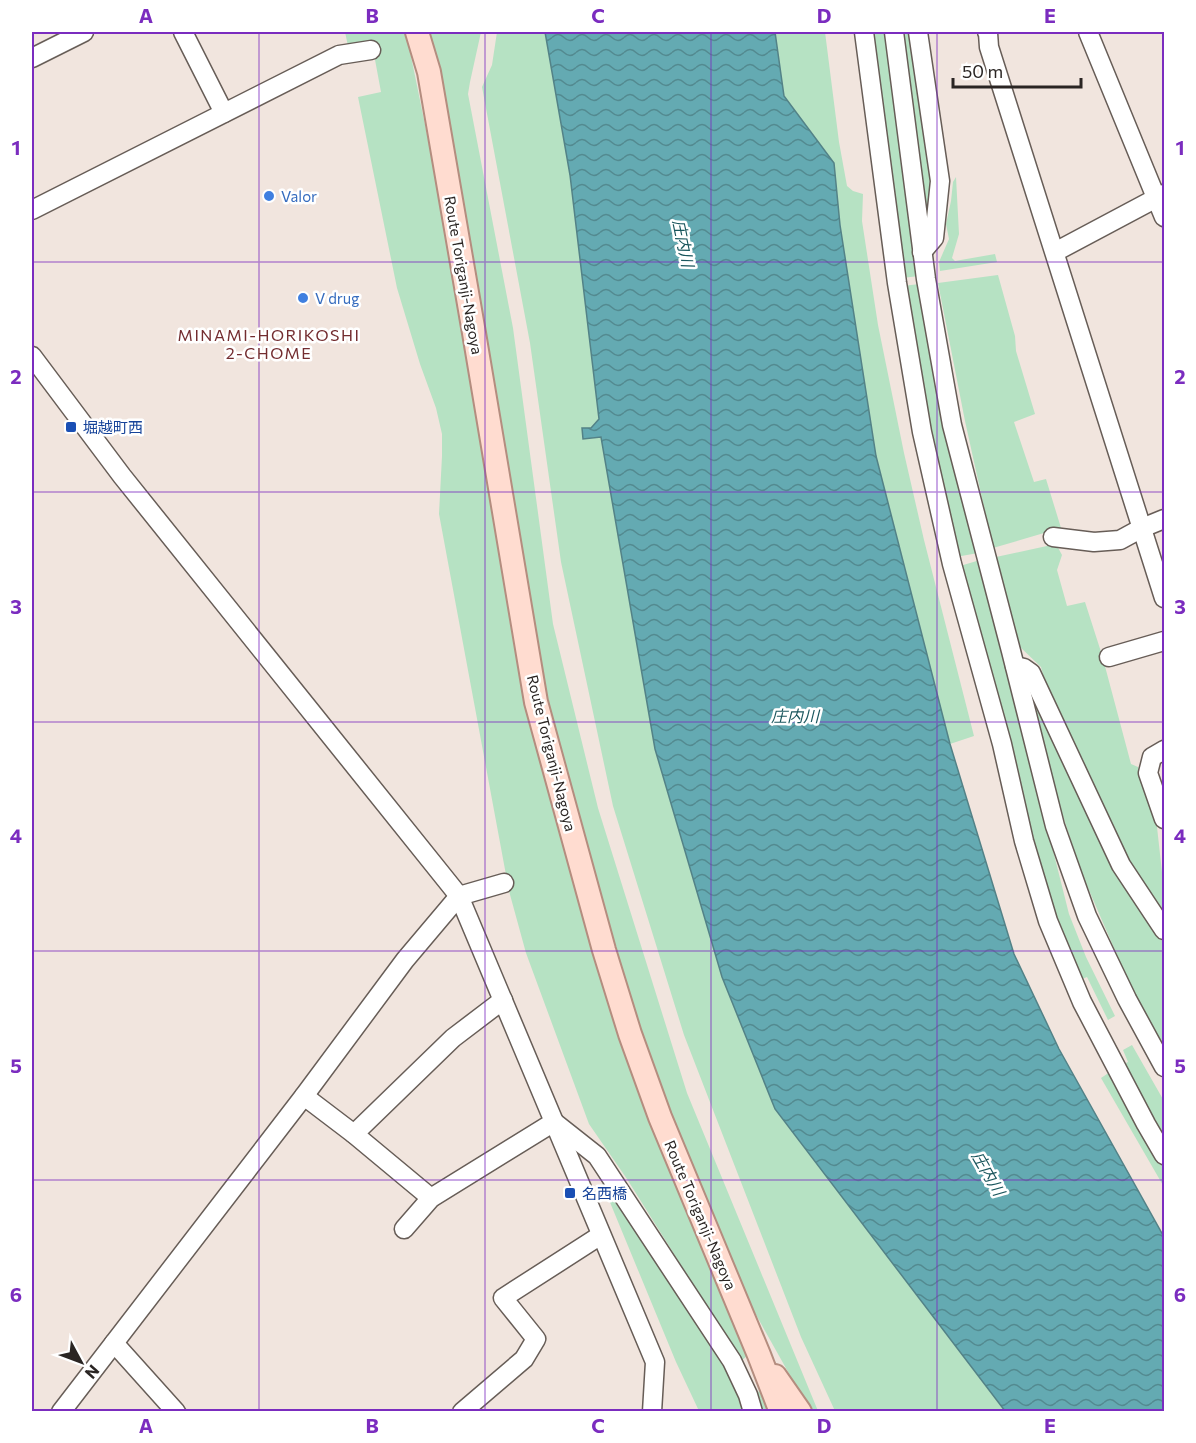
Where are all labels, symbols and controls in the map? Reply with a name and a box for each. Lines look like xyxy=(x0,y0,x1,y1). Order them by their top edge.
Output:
text: A xyxy=(139,3,153,27)
text: B xyxy=(365,3,379,27)
text: C xyxy=(591,3,605,27)
text: D xyxy=(817,3,831,27)
text: E xyxy=(1044,3,1056,27)
scale bar xyxy=(953,51,1080,89)
text: 50 m xyxy=(962,60,1003,82)
text: 1 xyxy=(11,135,21,159)
text: 1 xyxy=(1175,135,1185,159)
place label: Valor xyxy=(281,187,317,205)
marker: Valor xyxy=(262,189,276,203)
street label: Route Toriganji-Nagoya xyxy=(441,194,487,356)
water label: 庄内川 xyxy=(670,218,699,270)
place label: V drug xyxy=(315,289,359,307)
marker: V drug xyxy=(296,291,310,305)
district label: MINAMI-HORIKOSHI 2-CHOME xyxy=(178,325,360,362)
text: 2 xyxy=(10,364,22,388)
text: 2 xyxy=(1174,364,1186,388)
place label: 堀越町西 xyxy=(83,418,143,436)
marker: 堀越町西 xyxy=(64,420,78,434)
text: 3 xyxy=(10,594,22,618)
text: 3 xyxy=(1174,594,1186,618)
street label: Route Toriganji-Nagoya xyxy=(524,673,580,833)
water label: 庄内川 xyxy=(771,706,821,725)
text: 4 xyxy=(10,823,22,847)
text: 4 xyxy=(1174,823,1186,847)
text: 5 xyxy=(10,1053,22,1077)
text: 5 xyxy=(1174,1053,1186,1077)
street label: Route Toriganji-Nagoya xyxy=(661,1137,741,1293)
water label: 庄内川 xyxy=(969,1147,1010,1200)
place label: 名西橋 xyxy=(582,1184,627,1202)
marker: 名西橋 xyxy=(563,1186,577,1200)
text: 6 xyxy=(10,1282,22,1306)
text: 6 xyxy=(1174,1282,1186,1306)
north arrow xyxy=(51,1332,111,1392)
text: N xyxy=(82,1361,104,1383)
text: A xyxy=(139,1413,153,1437)
text: B xyxy=(365,1413,379,1437)
text: C xyxy=(591,1413,605,1437)
text: D xyxy=(817,1413,831,1437)
text: E xyxy=(1044,1413,1056,1437)

